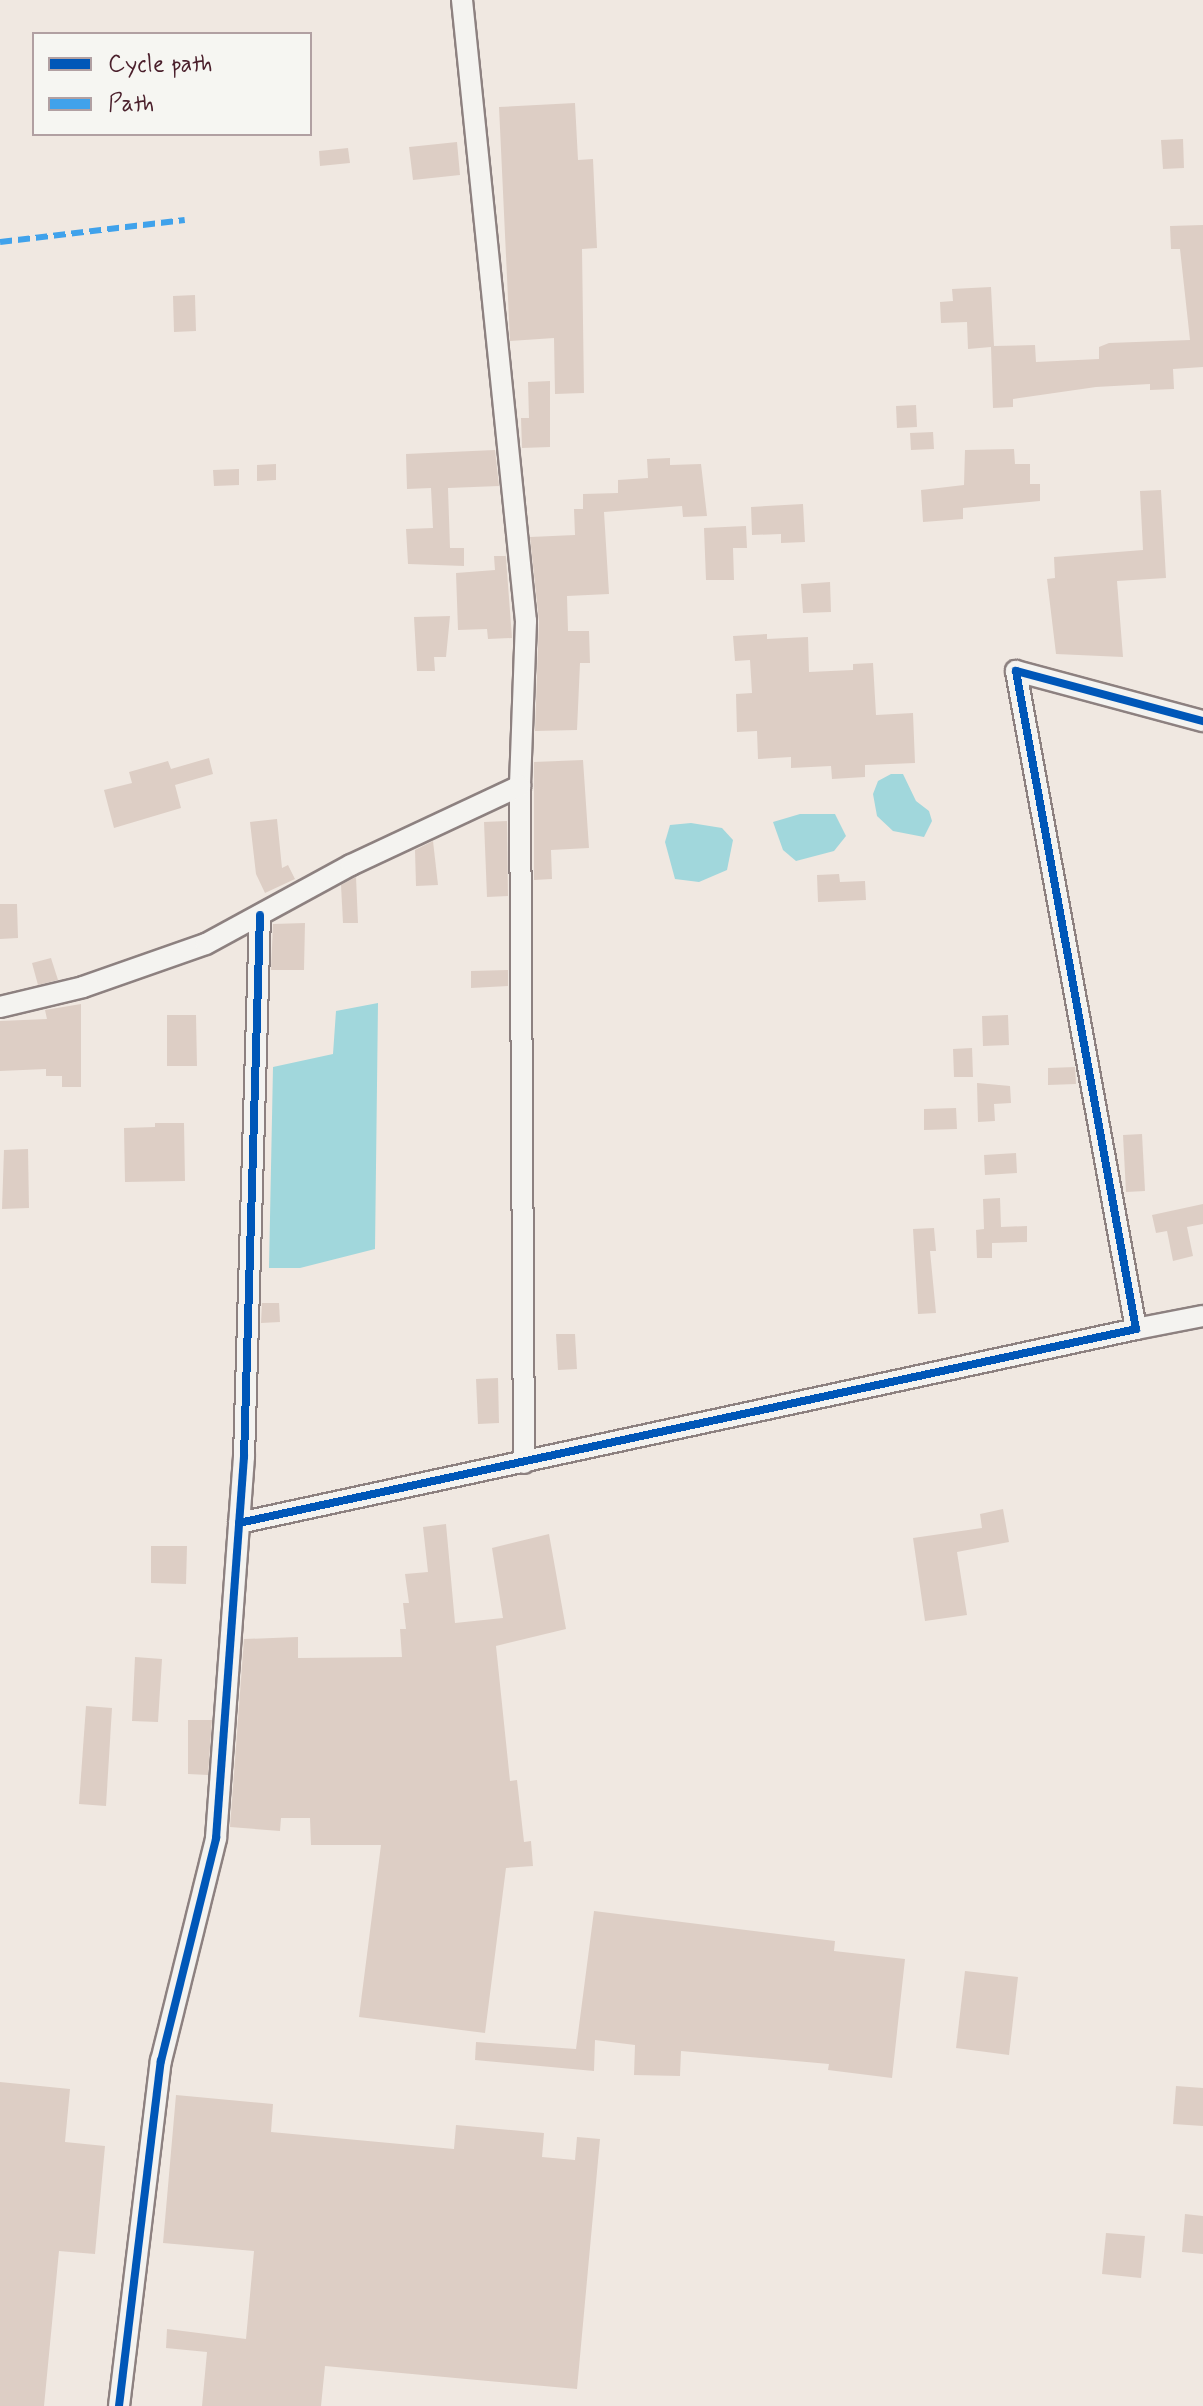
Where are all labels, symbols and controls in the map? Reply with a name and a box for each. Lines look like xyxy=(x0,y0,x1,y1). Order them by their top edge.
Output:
legend xyxy=(32,32,312,136)
text: Cycle path xyxy=(108,49,213,80)
text: Path xyxy=(108,89,154,120)

